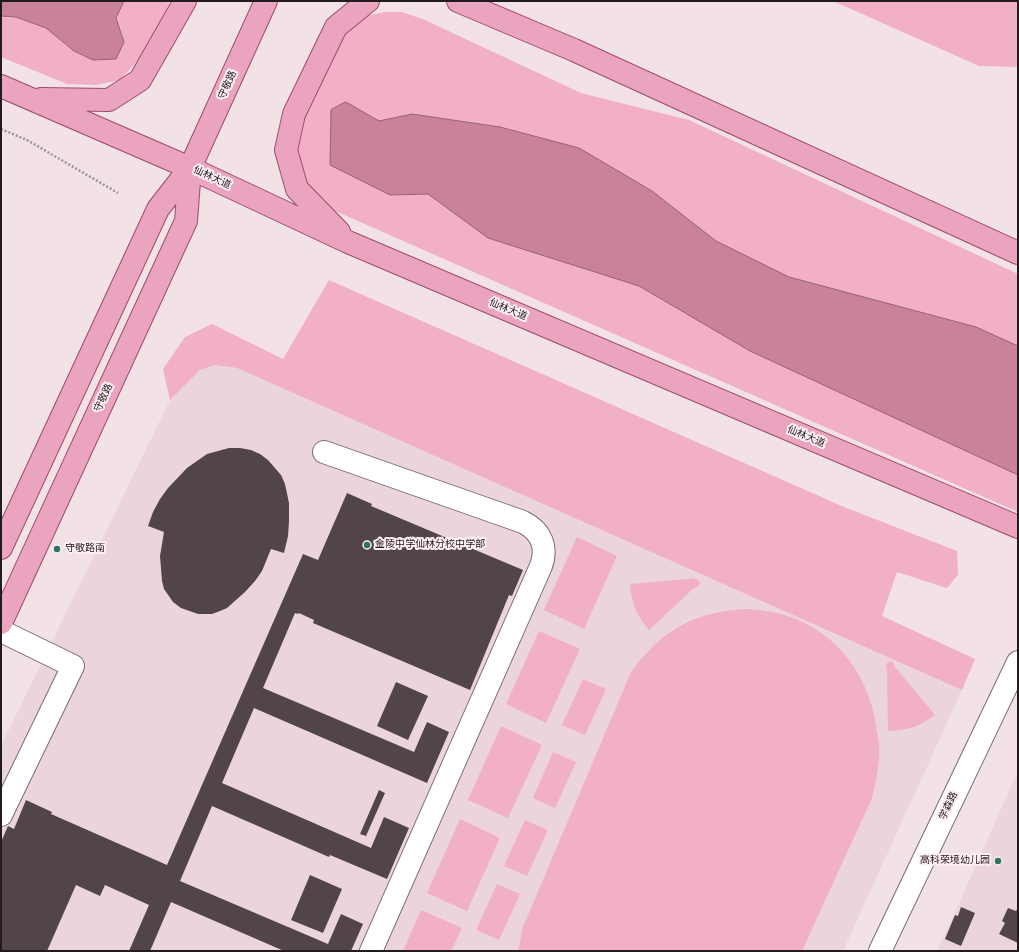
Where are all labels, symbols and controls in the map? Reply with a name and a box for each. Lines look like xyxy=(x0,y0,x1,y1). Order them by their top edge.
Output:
street label: 守敬路 xyxy=(216,69,240,101)
street label: 仙林大道 xyxy=(191,164,233,192)
street label: 仙林大道 xyxy=(487,297,529,323)
street label: 守敬路 xyxy=(92,382,116,414)
street label: 仙林大道 xyxy=(785,424,827,450)
place label: 金陵中学仙林分校中学部 xyxy=(375,539,485,551)
marker: 金陵中学仙林分校中学部 xyxy=(362,540,372,550)
place label: 守敬路南 xyxy=(65,543,105,555)
marker: 守敬路南 xyxy=(52,544,62,554)
street label: 学森路 xyxy=(937,790,961,822)
place label: 高科荣境幼儿园 xyxy=(920,855,990,867)
marker: 高科荣境幼儿园 xyxy=(993,856,1003,866)

